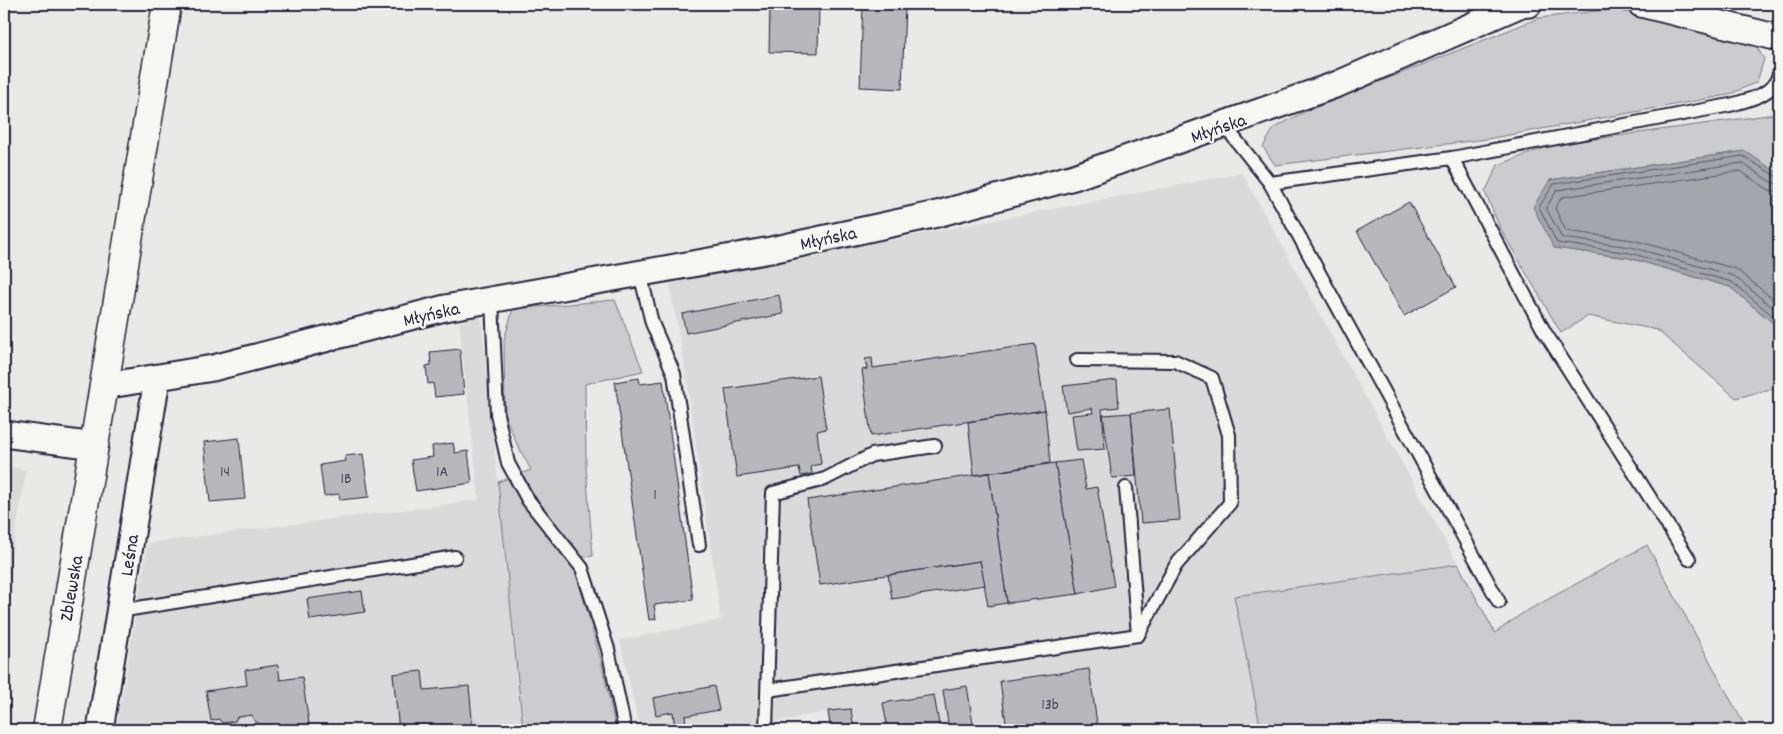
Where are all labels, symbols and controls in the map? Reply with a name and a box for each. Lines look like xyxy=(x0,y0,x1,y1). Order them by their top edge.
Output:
street label: Młyńska xyxy=(1188,108,1252,152)
street label: Młyńska xyxy=(798,221,861,260)
street label: Młyńska xyxy=(401,297,464,336)
house number: 14 xyxy=(220,461,230,484)
house number: 1A xyxy=(436,461,448,484)
house number: 1B xyxy=(340,468,352,491)
house number: 1 xyxy=(653,484,657,507)
street label: Leśna xyxy=(115,532,148,578)
street label: Zblewska xyxy=(54,552,93,624)
house number: 13b xyxy=(1041,694,1059,717)

